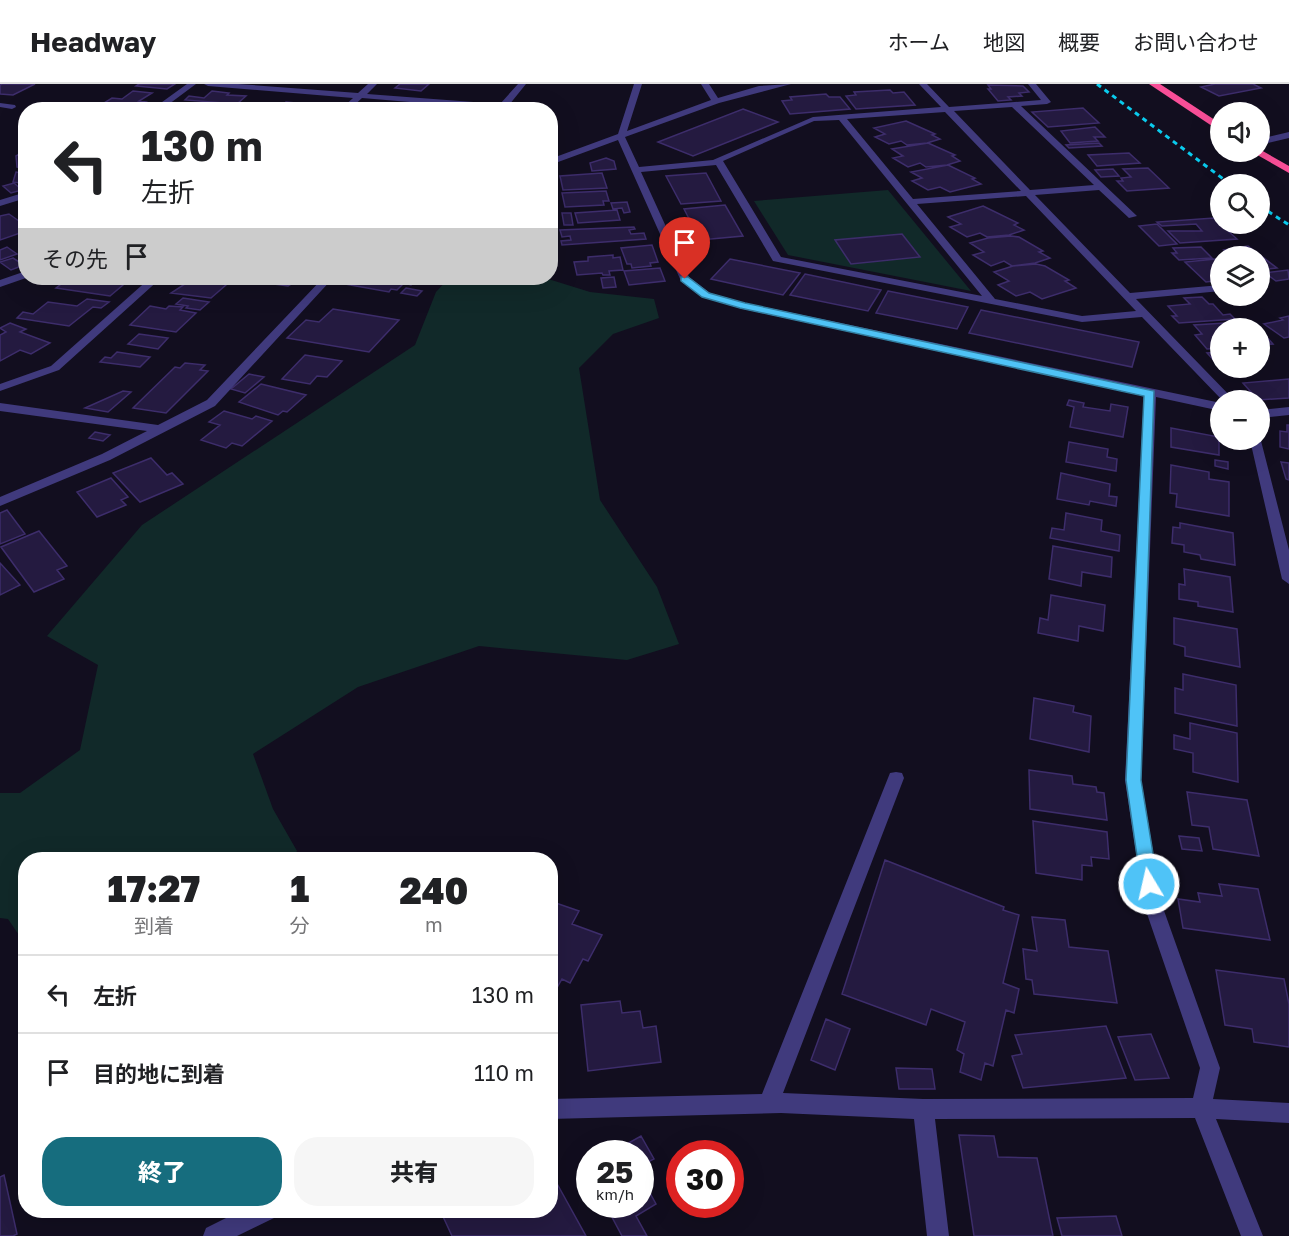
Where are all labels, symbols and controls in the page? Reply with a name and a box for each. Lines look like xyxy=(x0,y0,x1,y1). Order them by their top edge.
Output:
text: Headway xyxy=(30,25,156,58)
text: ホーム xyxy=(888,29,950,55)
text: 地図 xyxy=(983,29,1025,55)
text: 概要 xyxy=(1058,29,1100,55)
text: お問い合わせ xyxy=(1133,29,1259,55)
map controls xyxy=(1210,102,1270,450)
button: sound xyxy=(1210,102,1270,162)
text: 130 m xyxy=(141,120,263,170)
icon: left xyxy=(42,126,120,204)
button: search xyxy=(1210,174,1270,234)
text: 左折 xyxy=(141,176,195,208)
pin xyxy=(659,217,710,279)
icon: arrive xyxy=(668,226,701,259)
icon: arrive xyxy=(120,240,153,273)
text: その先 xyxy=(42,245,108,272)
button: layers xyxy=(1210,246,1270,306)
button: + xyxy=(1210,318,1270,378)
button: − xyxy=(1210,390,1270,450)
position arrow xyxy=(1117,852,1181,916)
text: 17:27 xyxy=(108,867,200,910)
text: 1 xyxy=(290,867,309,910)
text: 240 xyxy=(399,869,468,912)
text: m xyxy=(425,912,443,936)
text: 到着 xyxy=(134,913,174,937)
text: 分 xyxy=(290,913,310,937)
icon: left xyxy=(42,978,75,1011)
text: 130 m xyxy=(472,981,534,1008)
text: 左折 xyxy=(93,982,137,1009)
icon: arrive xyxy=(42,1056,75,1089)
text: 110 m xyxy=(474,1059,534,1086)
text: 目的地に到着 xyxy=(93,1060,225,1087)
button: 終了 xyxy=(42,1137,282,1206)
button: 共有 xyxy=(294,1137,534,1206)
speed limit sign: 30 xyxy=(666,1140,744,1218)
text: 25 xyxy=(597,1154,633,1190)
text: km/h xyxy=(596,1185,634,1203)

